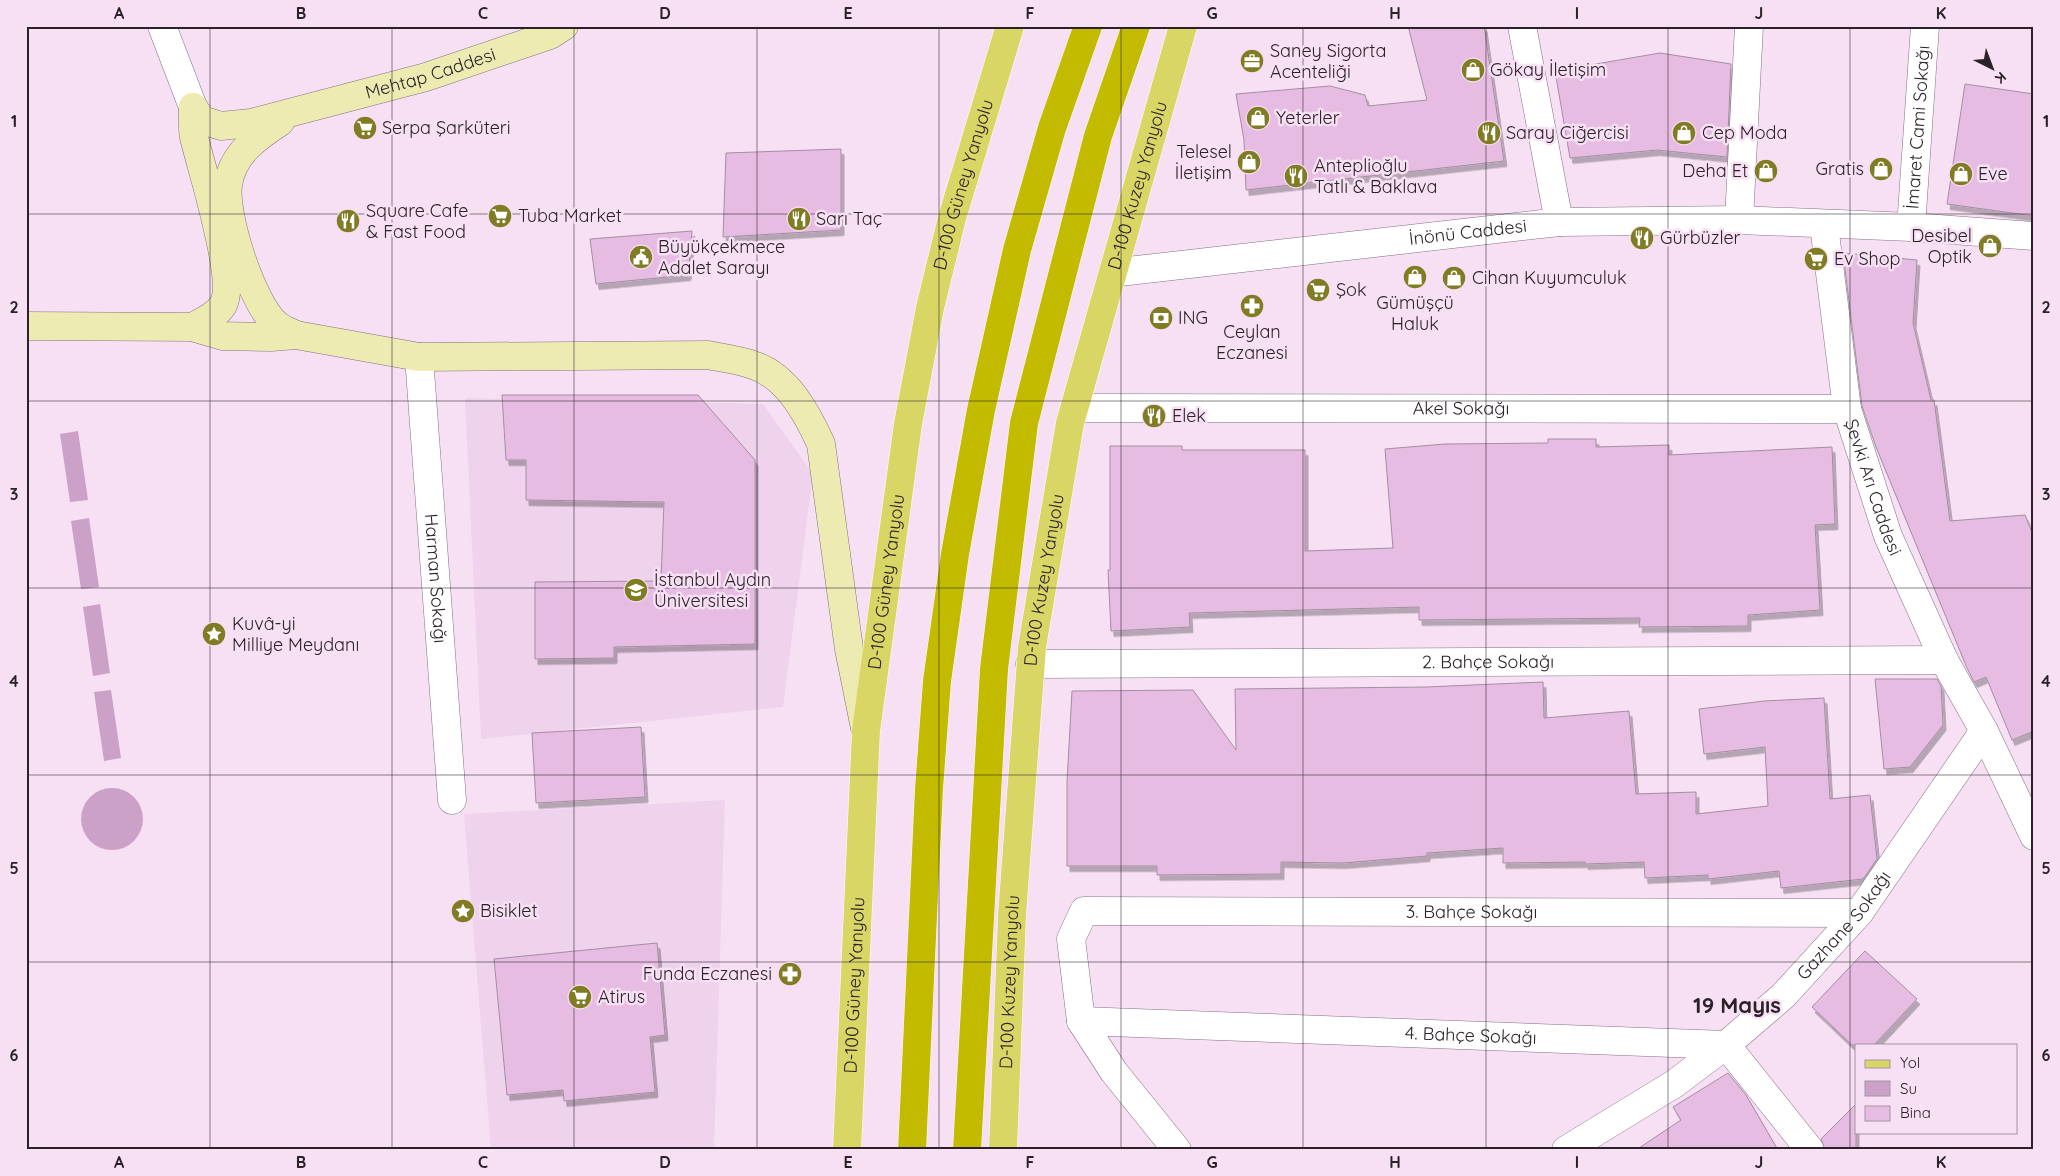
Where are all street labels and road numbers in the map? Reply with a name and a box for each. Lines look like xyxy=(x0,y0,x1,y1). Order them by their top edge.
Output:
street label: Mehtap Caddesi xyxy=(363,42,498,104)
street label: İmaret Cami Sokağı xyxy=(1900,45,1935,210)
street label: D-100 Güney Yanyolu xyxy=(928,96,998,272)
street label: D-100 Kuzey Yanyolu xyxy=(1102,99,1172,272)
street label: İnönü Caddesi xyxy=(1408,214,1528,250)
street label: Akel Sokağı xyxy=(1413,396,1509,420)
street label: Şevki Arı Caddesi xyxy=(1840,416,1907,559)
street label: D-100 Kuzey Yanyolu xyxy=(1019,492,1069,667)
street label: D-100 Güney Yanyolu xyxy=(863,493,909,671)
street label: Harman Sokağı xyxy=(420,513,452,644)
street label: 2. Bahçe Sokağı xyxy=(1422,650,1554,673)
street label: Gazhane Sokağı xyxy=(1791,866,1896,985)
street label: D-100 Kuzey Yanyolu xyxy=(994,894,1024,1070)
street label: D-100 Güney Yanyolu xyxy=(838,896,869,1074)
street label: 3. Bahçe Sokağı xyxy=(1406,900,1537,923)
street label: 4. Bahçe Sokağı xyxy=(1405,1021,1537,1049)

